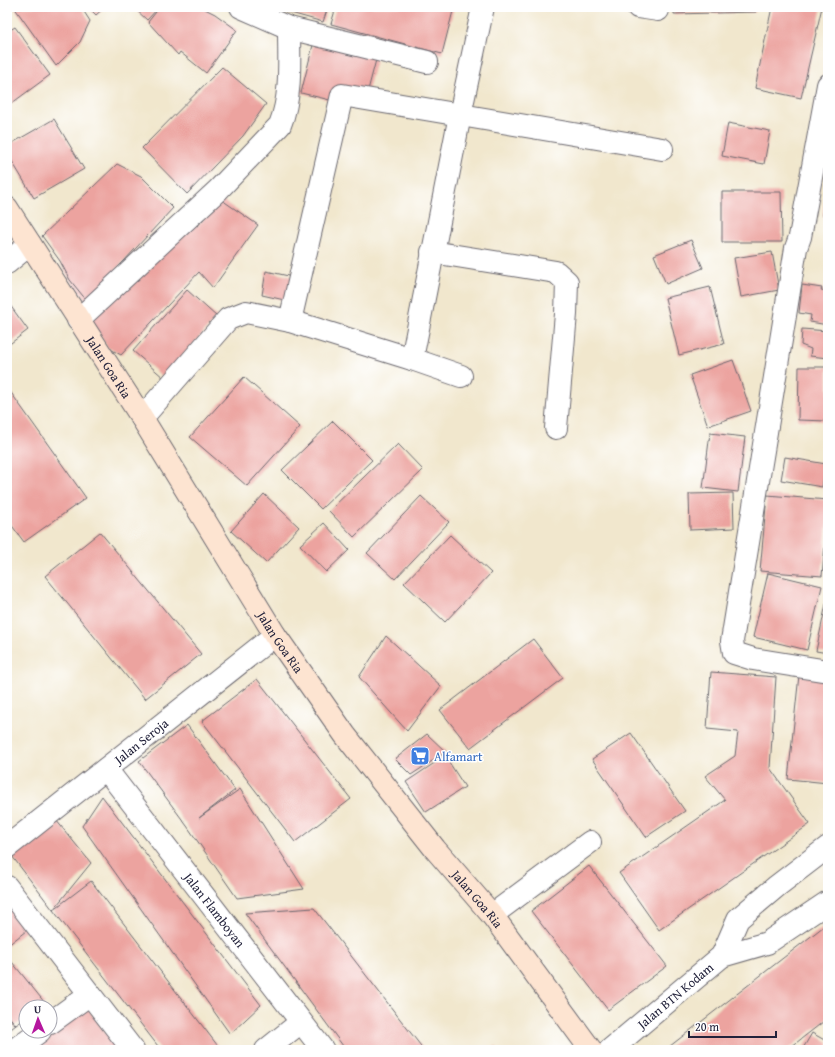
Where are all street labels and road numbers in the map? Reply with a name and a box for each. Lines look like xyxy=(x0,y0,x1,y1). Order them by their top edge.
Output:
street label: Jalan Goa Ria xyxy=(81,330,137,403)
street label: Jalan Goa Ria xyxy=(252,606,309,677)
street label: Jalan Seroja xyxy=(108,713,173,770)
street label: Jalan Goa Ria xyxy=(446,864,508,932)
street label: Jalan Flamboyan xyxy=(178,867,250,952)
street label: Jalan BTN Kodam xyxy=(631,957,718,1034)

